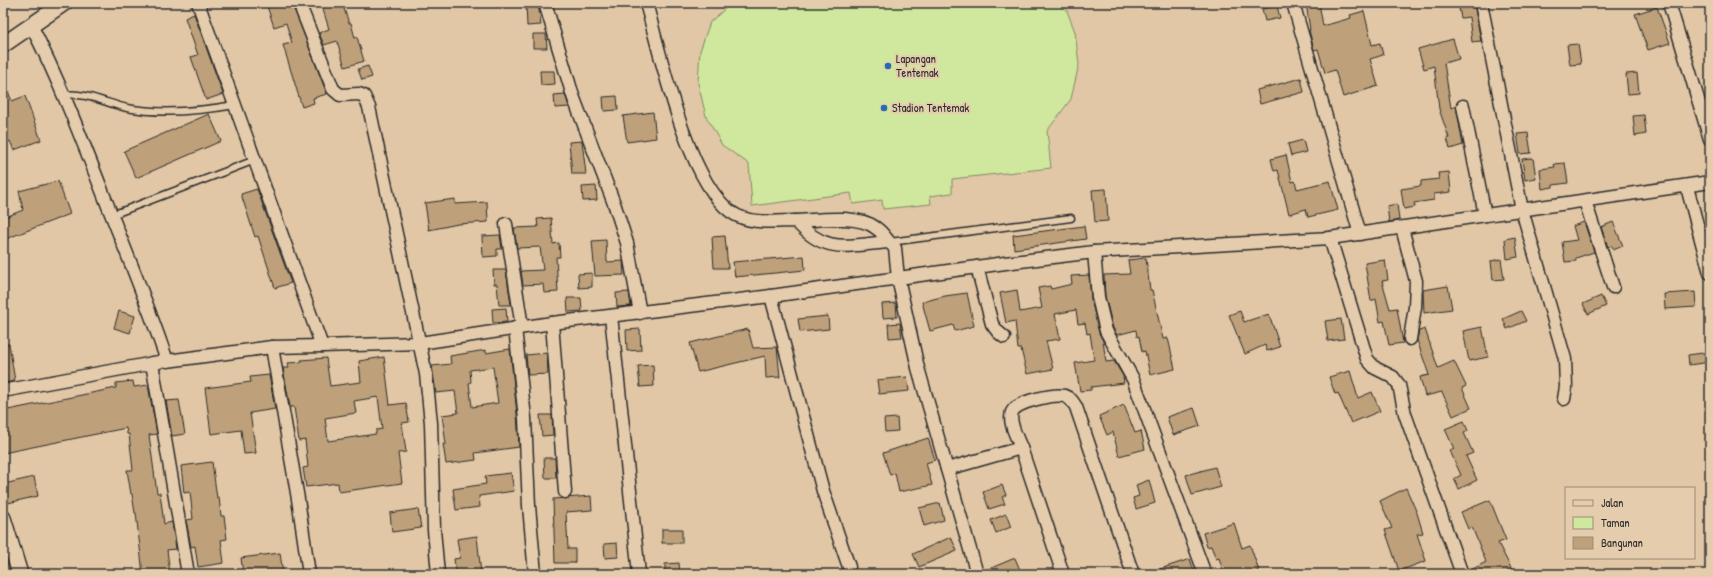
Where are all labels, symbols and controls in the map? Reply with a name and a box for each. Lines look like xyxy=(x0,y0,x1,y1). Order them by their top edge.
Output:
place label: Lapangan Tentemak xyxy=(896,50,939,81)
marker: Lapangan Tentemak xyxy=(883,61,893,71)
place label: Stadion Tentemak xyxy=(892,99,969,116)
marker: Stadion Tentemak xyxy=(879,103,889,113)
legend xyxy=(1565,487,1695,559)
text: Jalan xyxy=(1601,494,1623,511)
text: Taman xyxy=(1601,514,1630,531)
text: Bangunan xyxy=(1601,534,1643,551)

